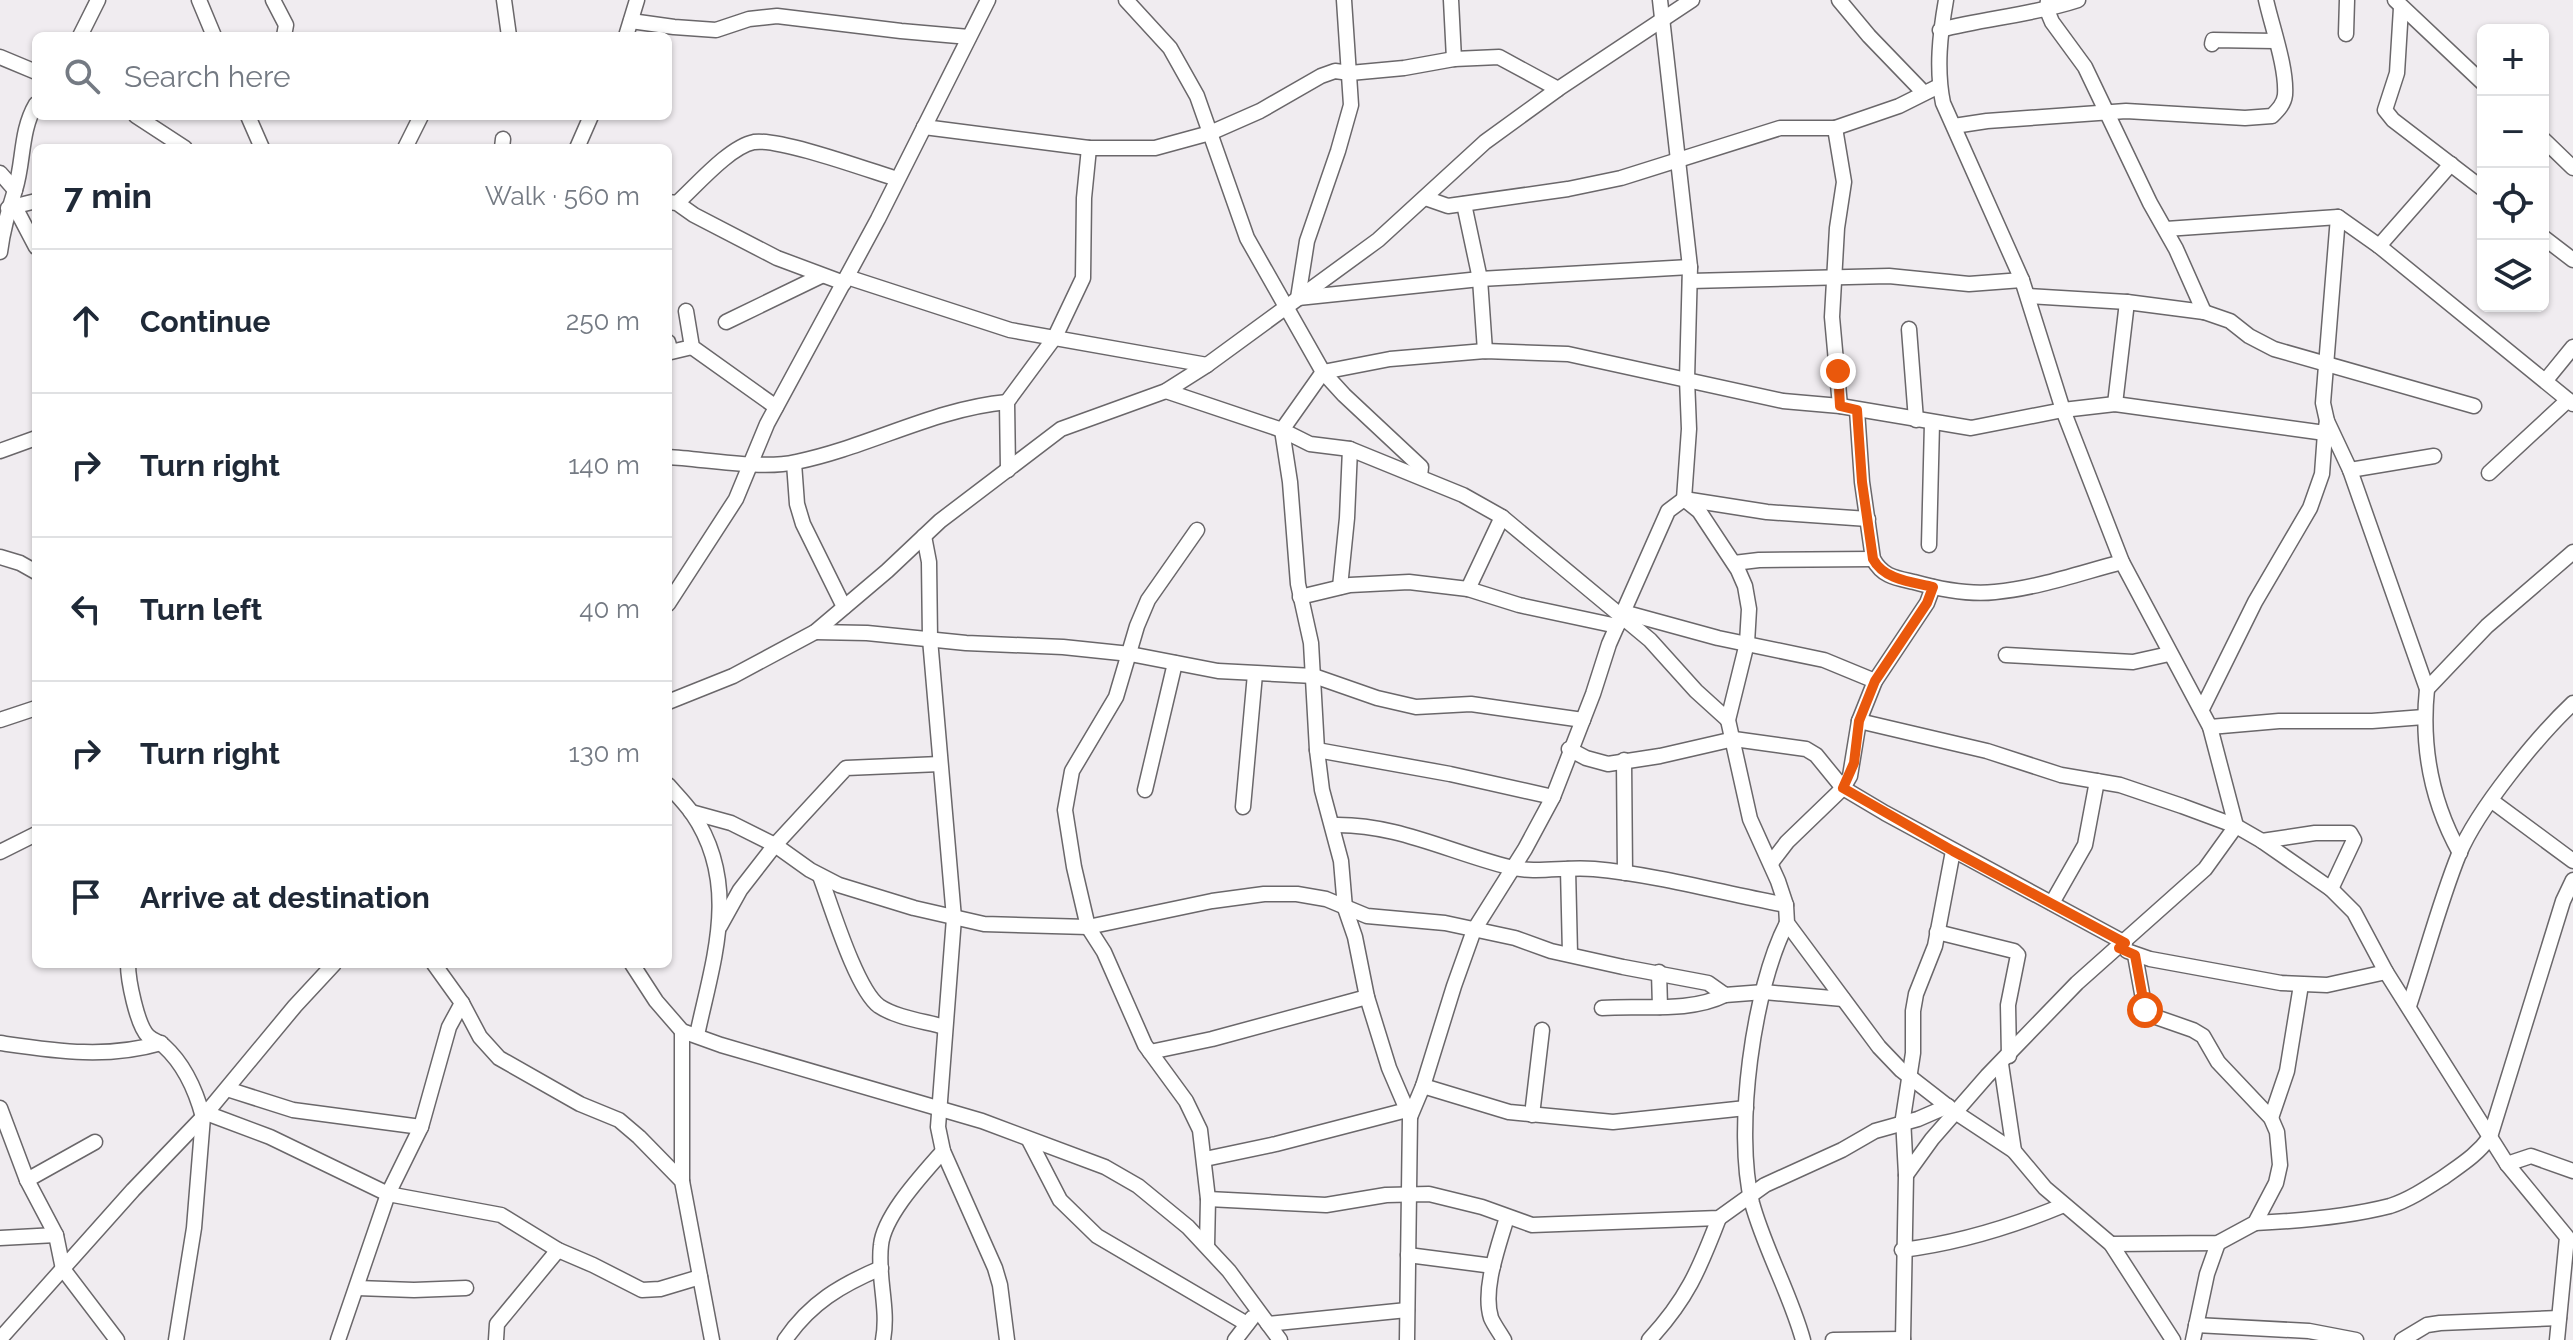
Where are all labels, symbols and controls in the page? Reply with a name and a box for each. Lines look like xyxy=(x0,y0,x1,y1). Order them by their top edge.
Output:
map controls xyxy=(2477,24,2549,312)
button: + xyxy=(2477,24,2549,96)
search box xyxy=(32,32,672,120)
icon: search xyxy=(60,54,104,98)
text: Search here xyxy=(124,59,291,94)
button: − xyxy=(2477,96,2549,168)
button: locate xyxy=(2477,168,2549,240)
text: 7 min xyxy=(64,176,152,216)
text: Walk · 560 m xyxy=(485,181,640,211)
button: layers xyxy=(2477,240,2549,312)
icon: ahead xyxy=(64,299,108,343)
text: Continue xyxy=(140,304,271,339)
text: 250 m xyxy=(566,306,640,336)
route end xyxy=(1820,353,1856,389)
icon: right xyxy=(64,443,108,487)
text: Turn right xyxy=(140,448,280,483)
text: 140 m xyxy=(568,450,640,480)
icon: left xyxy=(64,587,108,631)
text: Turn left xyxy=(140,592,262,627)
text: 40 m xyxy=(579,594,640,624)
icon: right xyxy=(64,731,108,775)
text: Turn right xyxy=(140,736,280,771)
text: 130 m xyxy=(569,738,640,768)
icon: arrive xyxy=(64,875,108,919)
text: Arrive at destination xyxy=(140,880,430,915)
route start xyxy=(2127,992,2163,1028)

